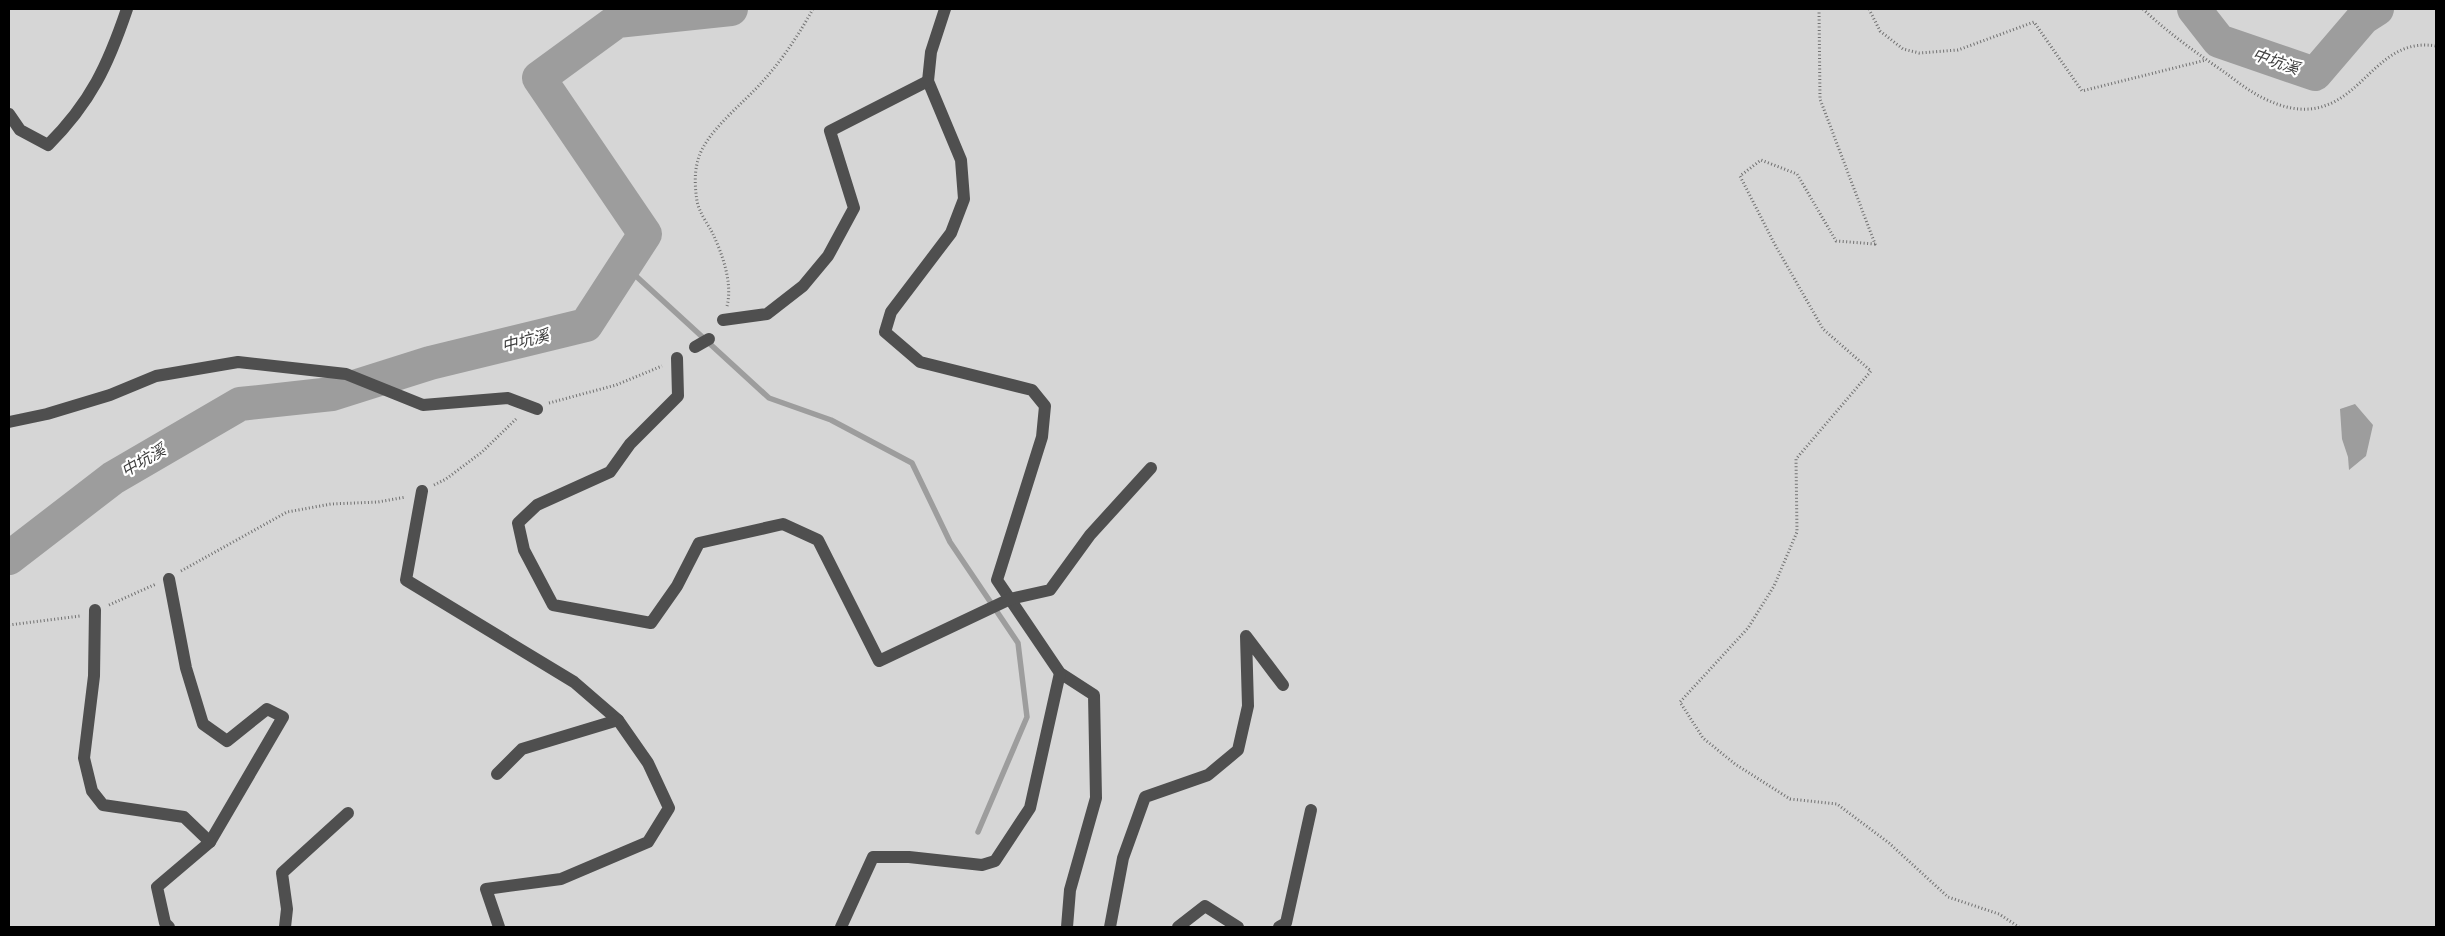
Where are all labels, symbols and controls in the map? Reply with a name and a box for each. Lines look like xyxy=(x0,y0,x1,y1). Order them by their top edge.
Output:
water label: 中坑溪 xyxy=(2250,44,2304,79)
water label: 中坑溪 xyxy=(499,324,553,356)
water label: 中坑溪 xyxy=(117,438,171,481)

